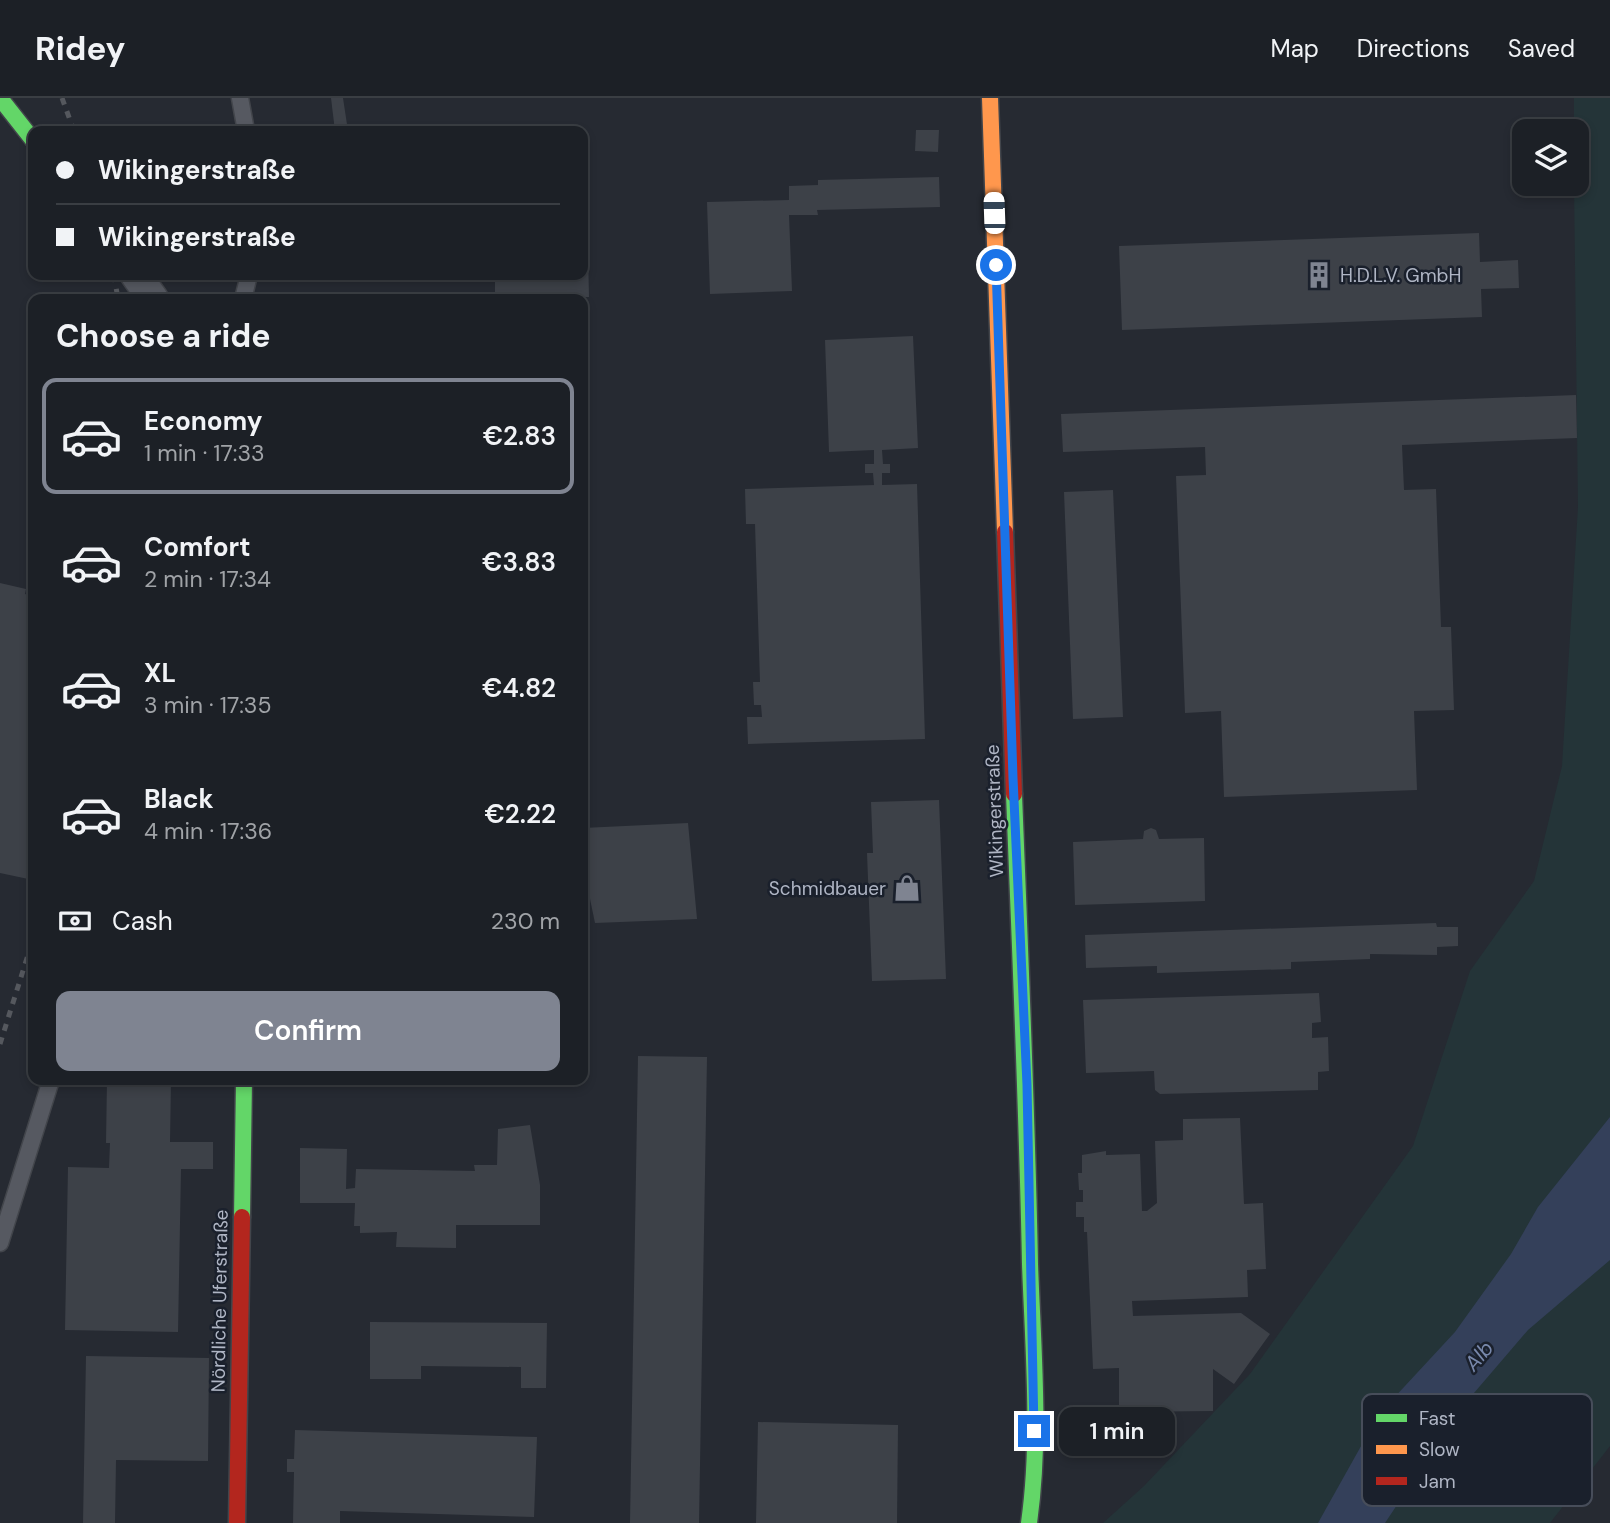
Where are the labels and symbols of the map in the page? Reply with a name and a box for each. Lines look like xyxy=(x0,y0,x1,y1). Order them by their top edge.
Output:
car xyxy=(983,192,1006,234)
route start xyxy=(980,249,1012,281)
building icon: H.D.L.V. GmbH xyxy=(1304,260,1334,290)
place label: H.D.L.V. GmbH xyxy=(1340,263,1461,288)
street label: Wikingerstraße xyxy=(980,744,1009,878)
shop icon: Schmidbauer xyxy=(892,873,922,903)
place label: Schmidbauer xyxy=(769,876,886,901)
street label: Nördliche Uferstraße xyxy=(205,1209,234,1393)
water label: Alb xyxy=(1457,1335,1500,1378)
legend xyxy=(1362,1394,1592,1506)
callout: 1 min xyxy=(1058,1406,1174,1456)
text: Fast xyxy=(1419,1406,1455,1431)
route end xyxy=(1018,1415,1050,1447)
text: Slow xyxy=(1419,1437,1460,1462)
text: Jam xyxy=(1419,1469,1456,1494)

